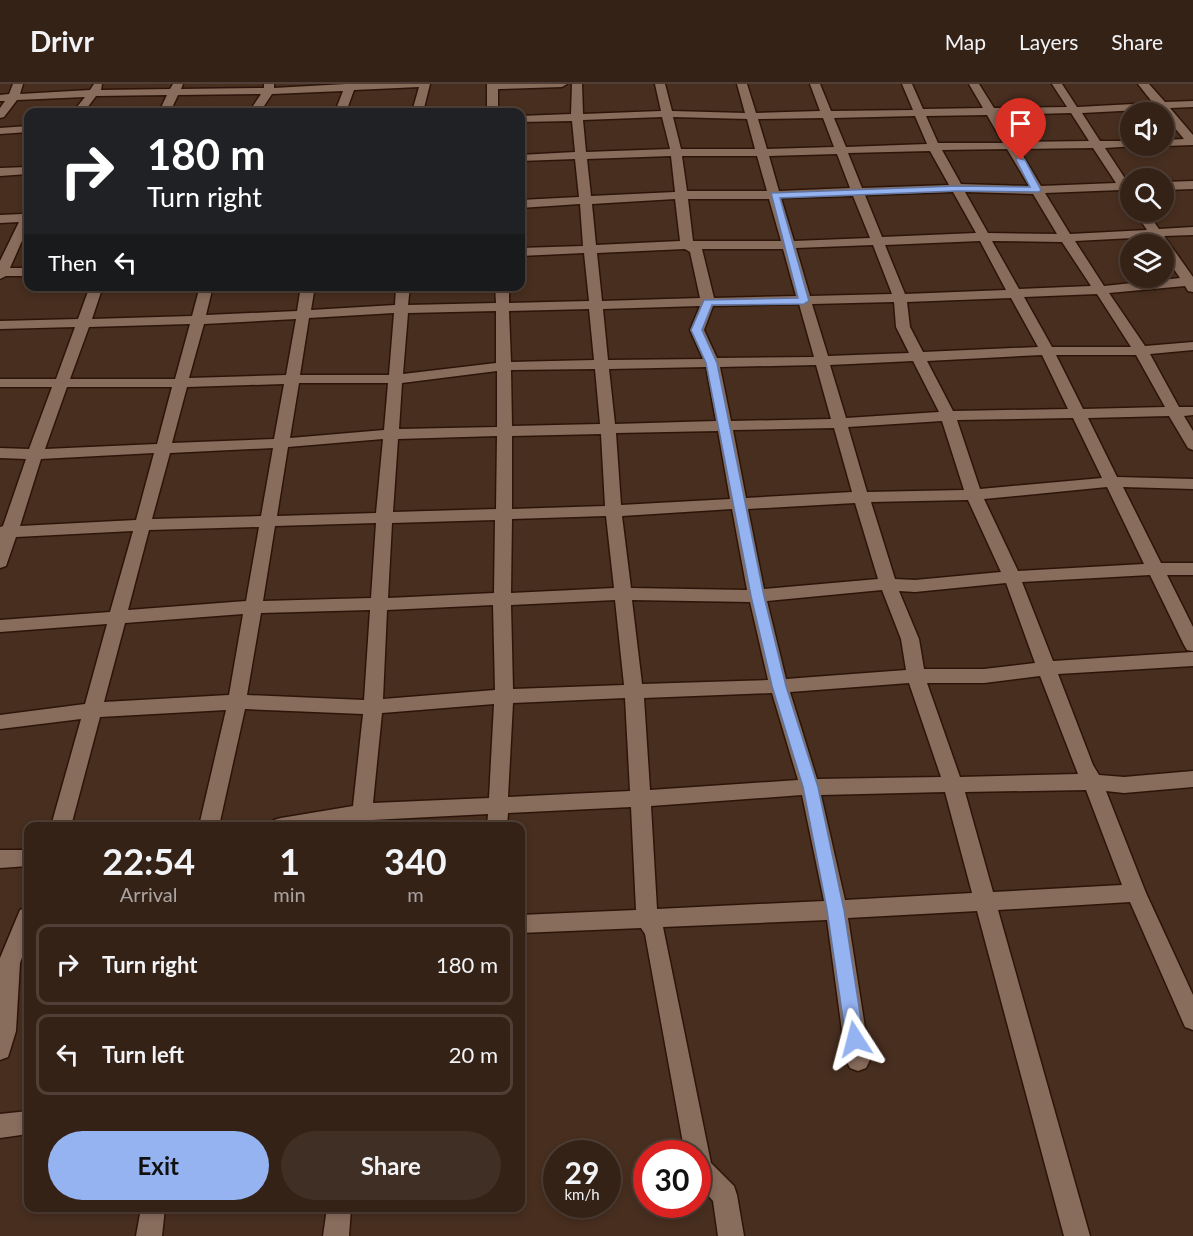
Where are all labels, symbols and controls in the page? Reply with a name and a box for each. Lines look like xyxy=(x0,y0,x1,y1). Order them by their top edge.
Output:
text: Drivr xyxy=(30,24,94,58)
text: Map xyxy=(945,29,986,54)
text: Layers xyxy=(1019,29,1078,54)
text: Share xyxy=(1111,29,1163,54)
pin xyxy=(995,98,1046,160)
map controls xyxy=(1120,102,1174,288)
button: sound xyxy=(1120,102,1174,156)
icon: arrive xyxy=(1004,107,1037,140)
text: 180 m xyxy=(147,129,265,179)
icon: right xyxy=(48,132,126,210)
button: search xyxy=(1120,168,1174,222)
text: Turn right xyxy=(147,180,262,213)
button: layers xyxy=(1120,234,1174,288)
icon: left xyxy=(109,246,142,279)
text: Then xyxy=(48,249,97,276)
text: 22:54 xyxy=(102,839,195,883)
text: 1 xyxy=(279,839,300,883)
text: 340 xyxy=(384,839,447,883)
text: Arrival xyxy=(120,882,177,906)
text: min xyxy=(273,882,306,906)
text: m xyxy=(407,882,424,906)
icon: right xyxy=(51,948,84,981)
text: Turn right xyxy=(102,951,197,978)
text: 180 m xyxy=(436,951,498,978)
position arrow xyxy=(823,1007,887,1071)
icon: left xyxy=(51,1038,84,1071)
text: Turn left xyxy=(102,1041,184,1068)
text: 20 m xyxy=(449,1041,498,1068)
button: Exit xyxy=(48,1131,269,1200)
button: Share xyxy=(281,1131,501,1200)
speed limit sign: 30 xyxy=(633,1140,711,1218)
text: 29 xyxy=(565,1154,599,1190)
text: km/h xyxy=(564,1185,600,1203)

